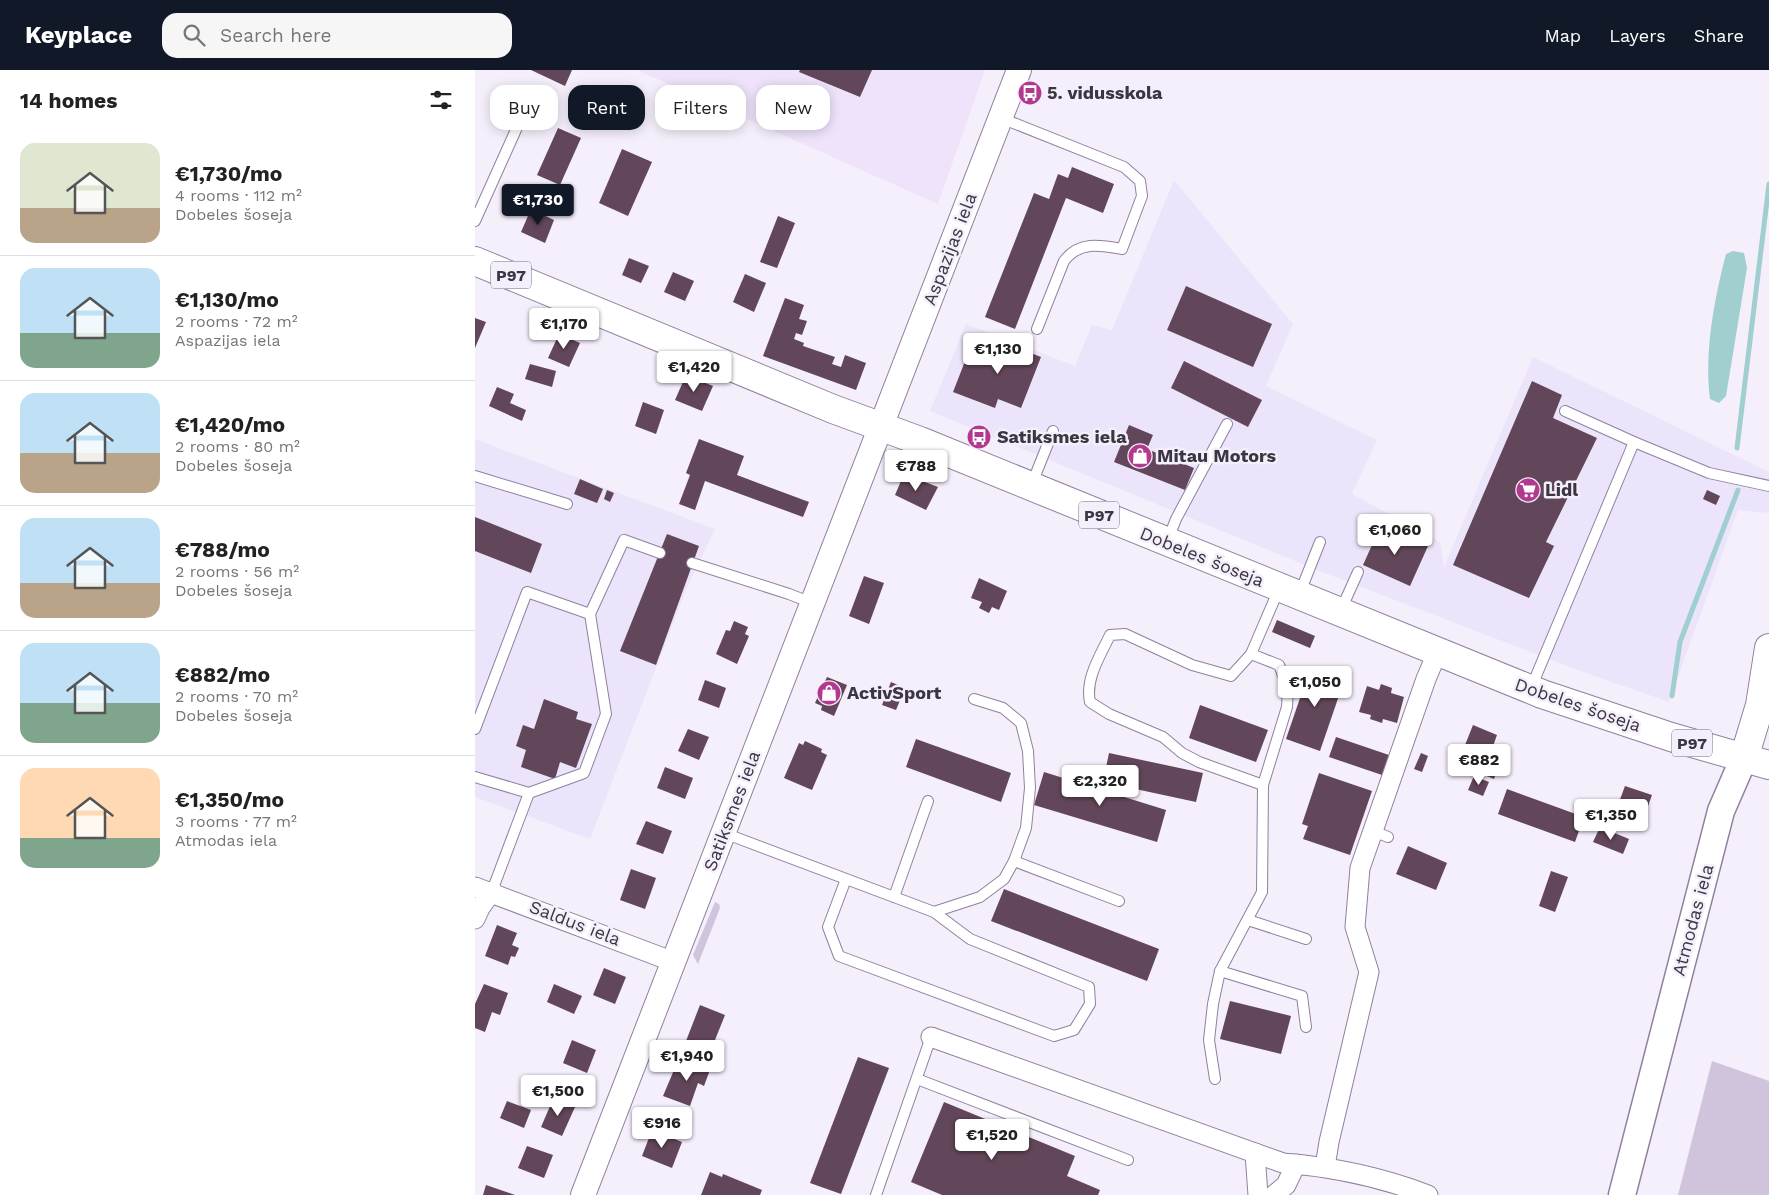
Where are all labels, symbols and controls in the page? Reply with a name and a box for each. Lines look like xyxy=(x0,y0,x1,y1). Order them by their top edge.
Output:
search box xyxy=(162,13,512,58)
text: Keyplace xyxy=(25,21,132,49)
icon: search xyxy=(180,21,208,49)
text: Search here xyxy=(220,24,331,47)
text: Map xyxy=(1544,25,1581,46)
text: Layers xyxy=(1609,25,1666,46)
text: Share xyxy=(1694,25,1744,46)
bus stop icon: 5. vidusskola xyxy=(1017,80,1043,106)
place label: 5. vidusskola xyxy=(1047,82,1163,103)
chip: Buy xyxy=(490,85,558,130)
chip: Rent xyxy=(568,85,645,130)
chip: Filters xyxy=(655,85,746,130)
chip: New xyxy=(756,85,830,130)
icon: filters xyxy=(427,86,455,114)
text: 14 homes xyxy=(20,88,117,113)
text: €1,730/mo xyxy=(175,161,282,186)
icon: home xyxy=(60,163,120,223)
pin: €1,730 xyxy=(497,184,579,226)
text: 4 rooms · 112 m² xyxy=(175,186,302,205)
text: €1,730 xyxy=(513,190,563,209)
street label: Aspazijas iela xyxy=(918,190,981,308)
text: Dobeles šoseja xyxy=(175,205,292,224)
road number: P97 xyxy=(491,262,531,288)
text: €1,130/mo xyxy=(175,287,279,312)
icon: home xyxy=(60,288,120,348)
pin: €1,170 xyxy=(523,308,605,350)
text: 2 rooms · 72 m² xyxy=(175,312,298,331)
text: €1,170 xyxy=(540,314,588,333)
text: Aspazijas iela xyxy=(175,331,280,350)
pin: €1,130 xyxy=(957,332,1039,375)
text: €1,130 xyxy=(974,339,1022,358)
pin: €1,420 xyxy=(653,350,735,393)
text: €1,420 xyxy=(668,357,720,376)
text: €1,420/mo xyxy=(175,412,285,437)
icon: home xyxy=(60,413,120,473)
bus stop icon: Satiksmes iela xyxy=(966,424,992,450)
place label: Satiksmes iela xyxy=(997,426,1127,447)
text: 2 rooms · 80 m² xyxy=(175,437,300,456)
shop icon: Mitau Motors xyxy=(1127,443,1153,469)
place label: Mitau Motors xyxy=(1157,445,1277,466)
pin: €788 xyxy=(886,450,946,492)
text: Dobeles šoseja xyxy=(175,456,292,475)
text: €788 xyxy=(896,456,936,475)
supermarket icon: Lidl xyxy=(1515,477,1541,503)
place label: Lidl xyxy=(1545,479,1578,500)
road number: P97 xyxy=(1079,502,1119,528)
pin: €1,060 xyxy=(1354,514,1436,556)
text: €1,060 xyxy=(1368,520,1422,539)
street label: Dobeles šoseja xyxy=(1137,522,1267,591)
text: €788/mo xyxy=(175,537,270,562)
icon: home xyxy=(60,538,120,598)
text: 2 rooms · 56 m² xyxy=(175,562,299,581)
text: Dobeles šoseja xyxy=(175,581,292,600)
text: €882/mo xyxy=(175,662,270,687)
icon: home xyxy=(60,663,120,723)
pin: €1,050 xyxy=(1274,666,1356,708)
text: €1,050 xyxy=(1289,672,1341,691)
street label: Dobeles šoseja xyxy=(1512,673,1644,736)
shop icon: ActivSport xyxy=(816,680,842,706)
place label: ActivSport xyxy=(847,682,942,703)
text: 2 rooms · 70 m² xyxy=(175,687,298,706)
text: Dobeles šoseja xyxy=(175,706,292,725)
road number: P97 xyxy=(1672,730,1712,756)
pin: €882 xyxy=(1449,744,1509,786)
street label: Satiksmes iela xyxy=(699,748,764,874)
text: €882 xyxy=(1459,750,1499,769)
pin: €2,320 xyxy=(1059,764,1141,807)
text: €2,320 xyxy=(1073,771,1127,790)
text: €1,350/mo xyxy=(175,787,284,812)
icon: home xyxy=(60,788,120,848)
pin: €1,350 xyxy=(1570,798,1652,841)
text: €1,350 xyxy=(1585,805,1637,824)
text: 3 rooms · 77 m² xyxy=(175,812,297,831)
text: Atmodas iela xyxy=(175,831,277,850)
street label: Atmodas iela xyxy=(1668,862,1718,978)
street label: Saldus iela xyxy=(527,896,624,950)
pin: €1,940 xyxy=(646,1040,728,1082)
text: €1,940 xyxy=(660,1046,714,1065)
pin: €1,500 xyxy=(517,1074,599,1117)
text: €1,500 xyxy=(532,1081,584,1100)
pin: €916 xyxy=(632,1106,692,1149)
text: €916 xyxy=(643,1113,681,1132)
pin: €1,520 xyxy=(951,1118,1033,1161)
text: €1,520 xyxy=(966,1125,1018,1144)

